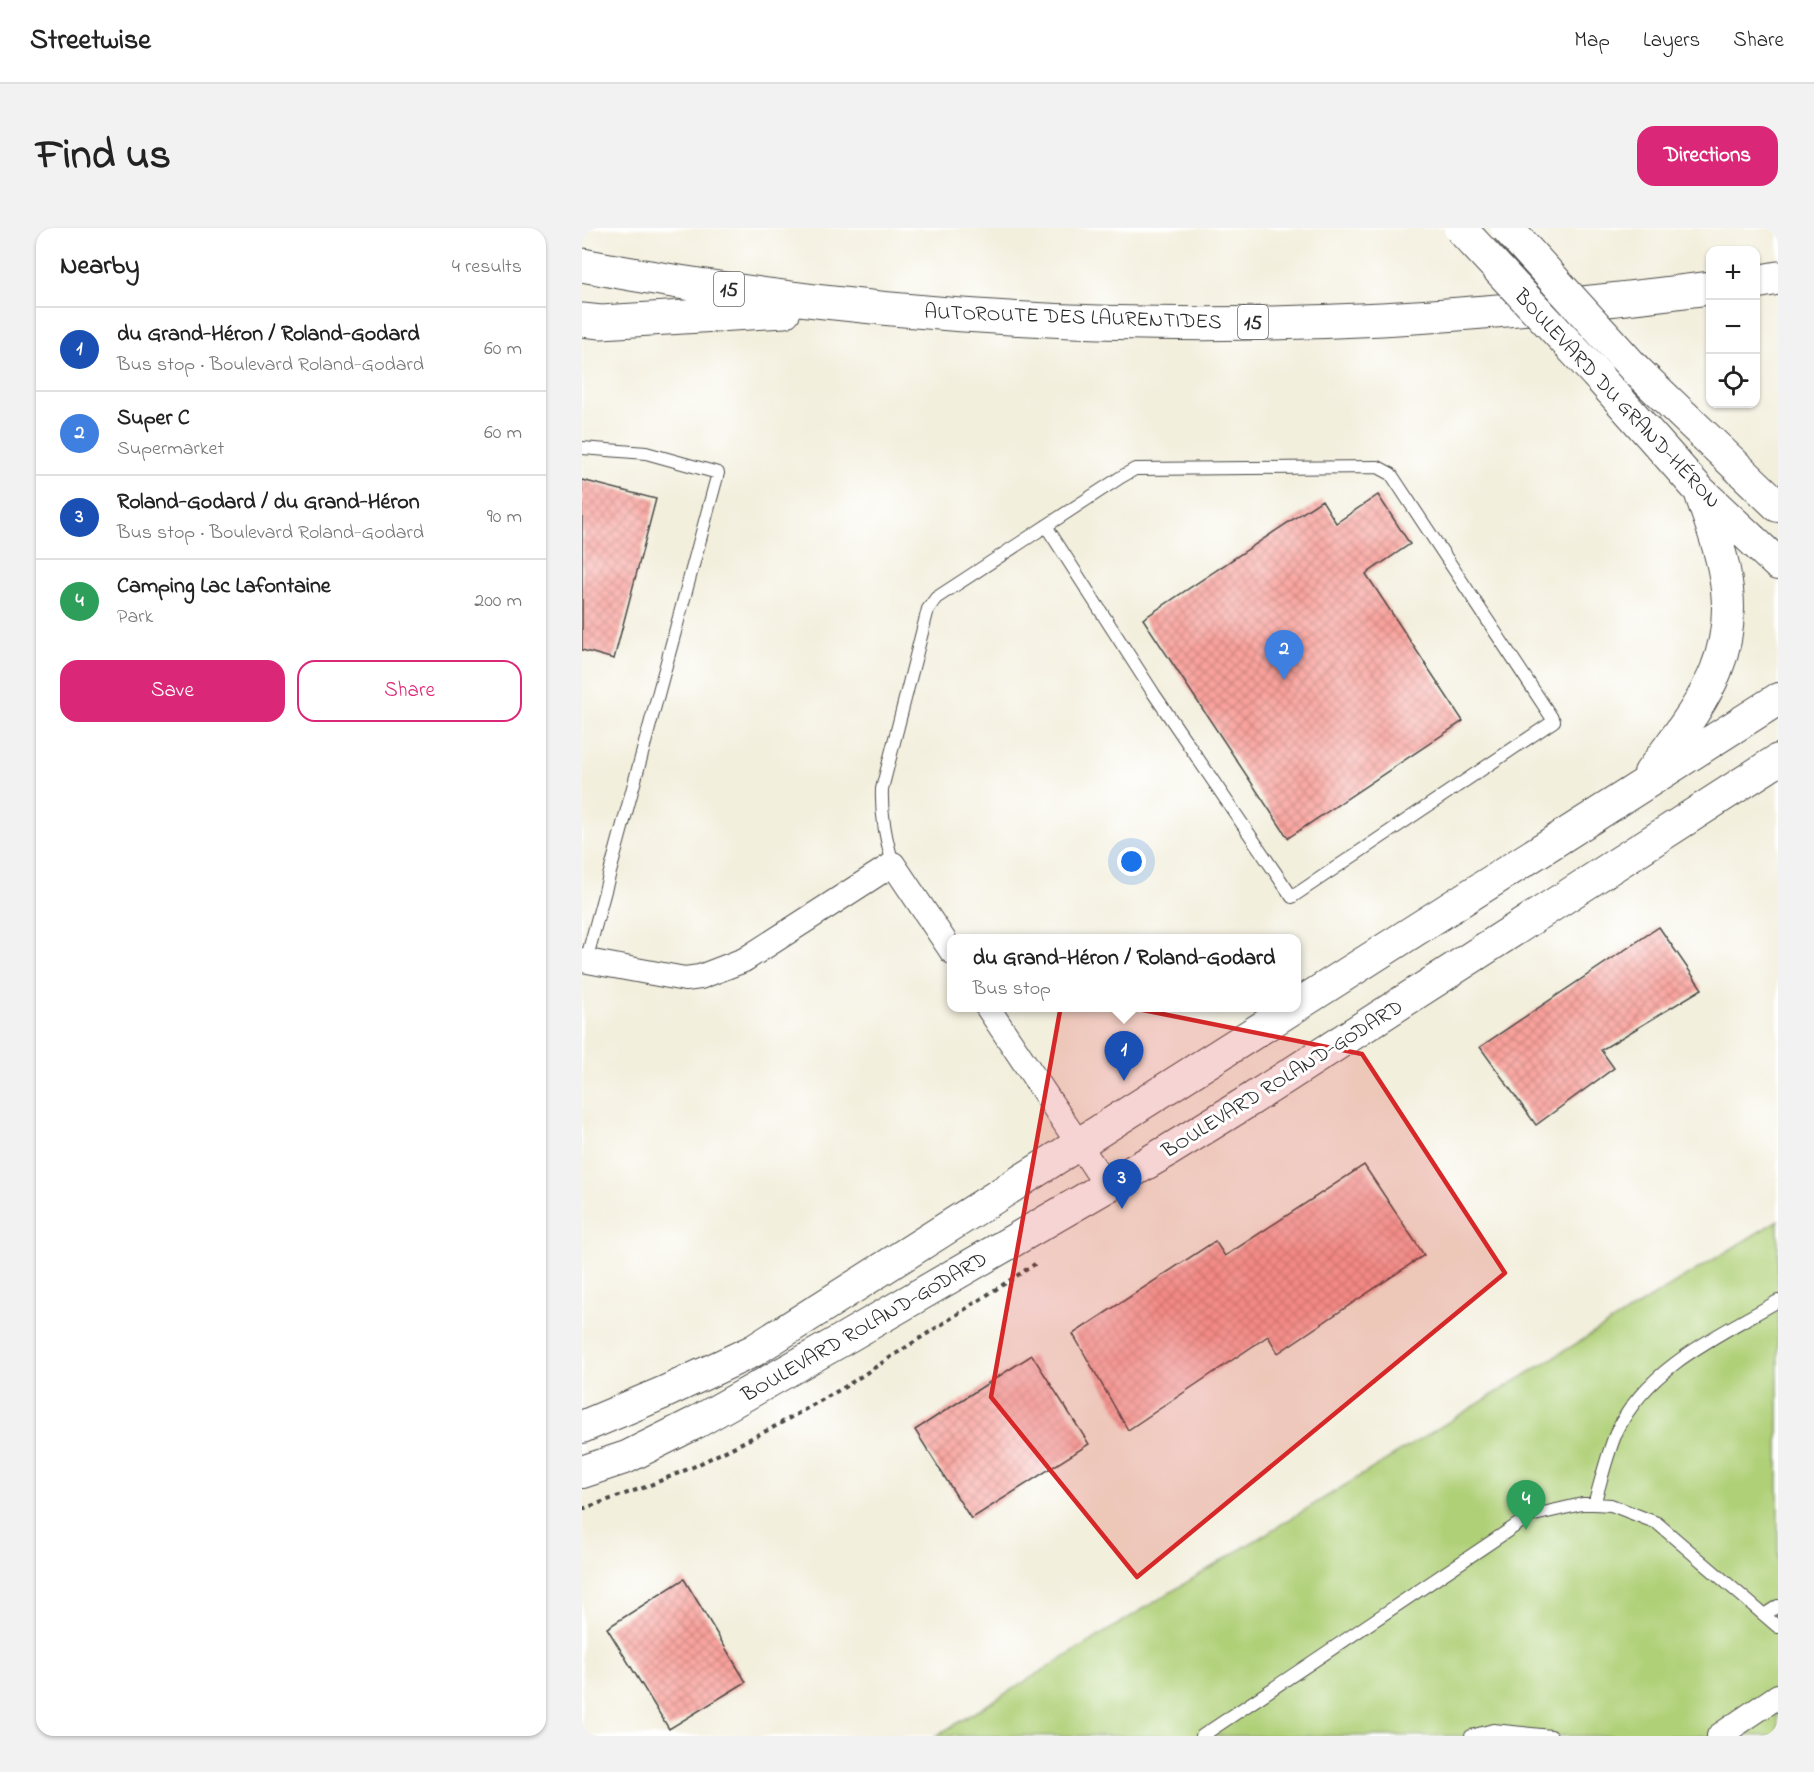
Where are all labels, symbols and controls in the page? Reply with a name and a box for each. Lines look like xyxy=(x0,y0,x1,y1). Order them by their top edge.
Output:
text: Streetwise xyxy=(30,21,151,62)
text: Map xyxy=(1574,26,1610,56)
text: Layers xyxy=(1643,26,1700,56)
text: Share xyxy=(1733,26,1784,56)
text: Find us xyxy=(36,126,171,187)
button: Directions xyxy=(1637,126,1778,186)
map controls xyxy=(1706,246,1760,408)
button: + xyxy=(1706,246,1760,300)
text: Nearby xyxy=(60,248,139,286)
text: 4 results xyxy=(452,253,522,282)
road number: 15 xyxy=(714,272,744,306)
street label: BOULEVARD DU GRAND-HÉRON xyxy=(1506,282,1727,516)
street label: AUTOROUTE DES LAURENTIDES xyxy=(924,298,1222,338)
button: − xyxy=(1706,300,1760,354)
road number: 15 xyxy=(1238,305,1268,339)
text: du Grand-Héron / Roland-Godard xyxy=(117,319,420,351)
text: 1 xyxy=(76,335,83,364)
text: 60 m xyxy=(484,335,522,364)
text: Bus stop · Boulevard Roland-Godard xyxy=(117,351,424,380)
button: locate xyxy=(1706,354,1760,408)
text: Super C xyxy=(117,403,190,435)
text: 2 xyxy=(75,419,84,448)
text: 60 m xyxy=(484,419,522,448)
text: Supermarket xyxy=(117,435,224,464)
text: Roland-Godard / du Grand-Héron xyxy=(117,487,420,519)
text: 3 xyxy=(75,503,84,532)
text: 90 m xyxy=(487,503,522,532)
text: Bus stop · Boulevard Roland-Godard xyxy=(117,519,424,548)
text: Camping Lac Lafontaine xyxy=(117,571,331,603)
text: 4 xyxy=(75,587,84,616)
text: 200 m xyxy=(474,587,522,616)
text: Park xyxy=(117,603,153,632)
pin: 2 xyxy=(1264,630,1304,680)
button: Save xyxy=(60,660,285,722)
button: Share xyxy=(297,660,522,722)
your location xyxy=(1117,847,1146,876)
popup xyxy=(947,934,1301,1012)
text: du Grand-Héron / Roland-Godard xyxy=(973,943,1275,975)
text: Bus stop xyxy=(973,975,1051,1004)
street label: BOULEVARD ROLAND-GODARD xyxy=(1156,993,1409,1167)
pin: 1 xyxy=(1104,1032,1144,1081)
pin: 3 xyxy=(1102,1160,1142,1209)
street label: BOULEVARD ROLAND-GODARD xyxy=(736,1245,993,1411)
pin: 4 xyxy=(1506,1480,1546,1530)

